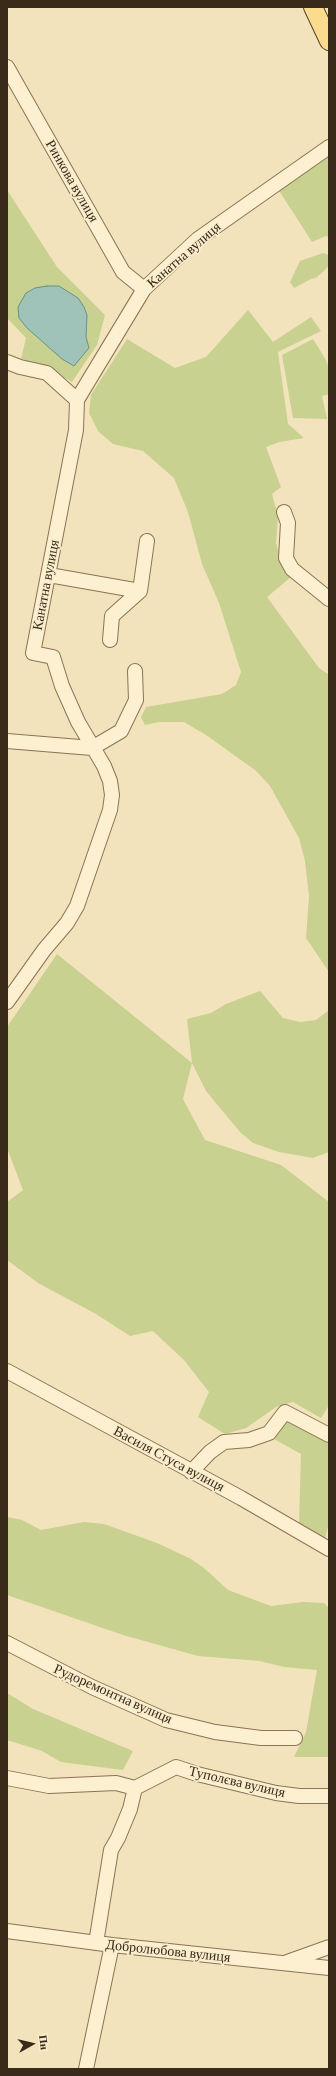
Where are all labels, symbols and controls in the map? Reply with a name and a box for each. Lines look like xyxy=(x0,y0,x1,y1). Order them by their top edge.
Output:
street label: Ринкова вулиця xyxy=(42,137,102,225)
street label: Канатна вулиця xyxy=(144,218,224,292)
street label: Канатна вулиця xyxy=(29,538,63,632)
street label: Василя Стуса вулиця xyxy=(111,1423,227,1495)
street label: Рудоремонтна вулиця xyxy=(51,1660,175,1728)
street label: Туполєва вулиця xyxy=(187,1763,287,1801)
street label: Добролюбова вулиця xyxy=(105,1936,231,1966)
north arrow xyxy=(12,2024,52,2064)
text: Пн xyxy=(37,2034,51,2051)

